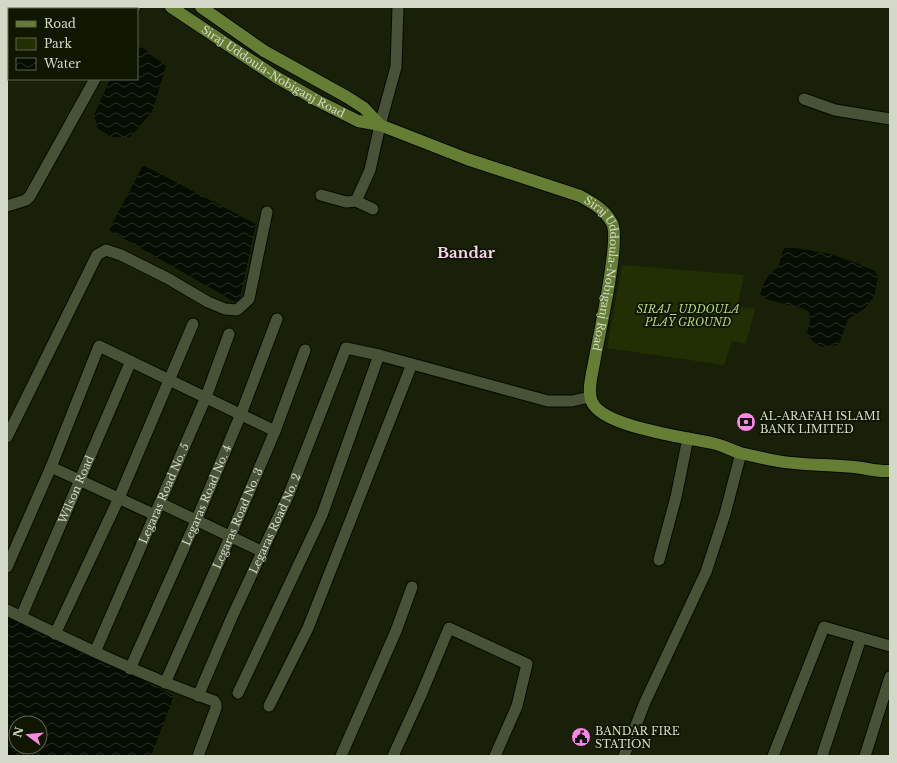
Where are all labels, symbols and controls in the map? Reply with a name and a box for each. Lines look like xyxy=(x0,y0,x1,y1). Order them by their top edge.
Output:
legend xyxy=(8,8,138,80)
text: Road xyxy=(44,16,76,31)
street label: Siraj Uddoula-Nobiganj Road xyxy=(199,22,348,121)
text: Park xyxy=(44,36,72,51)
text: Water xyxy=(43,56,81,71)
street label: Siraj Uddoula-Nobiganj Road xyxy=(582,193,621,353)
district label: Bandar xyxy=(437,243,496,262)
park label: SIRAJ_UDDOULA PLAY GROUND xyxy=(636,302,740,329)
place label: AL-ARAFAH ISLAMI BANK LIMITED xyxy=(759,409,881,436)
bank icon: AL-ARAFAH ISLAMI BANK LIMITED xyxy=(735,411,757,433)
street label: Legaras Road No. 5 xyxy=(136,441,192,546)
street label: Legaras Road No. 4 xyxy=(179,443,234,548)
street label: Wilson Road xyxy=(55,453,97,526)
street label: Legaras Road No. 3 xyxy=(210,465,266,571)
street label: Legaras Road No. 2 xyxy=(246,471,304,576)
north arrow xyxy=(8,715,48,755)
place label: BANDAR FIRE STATION xyxy=(595,724,680,751)
text: N xyxy=(10,725,27,739)
public building icon: BANDAR FIRE STATION xyxy=(570,726,592,748)

